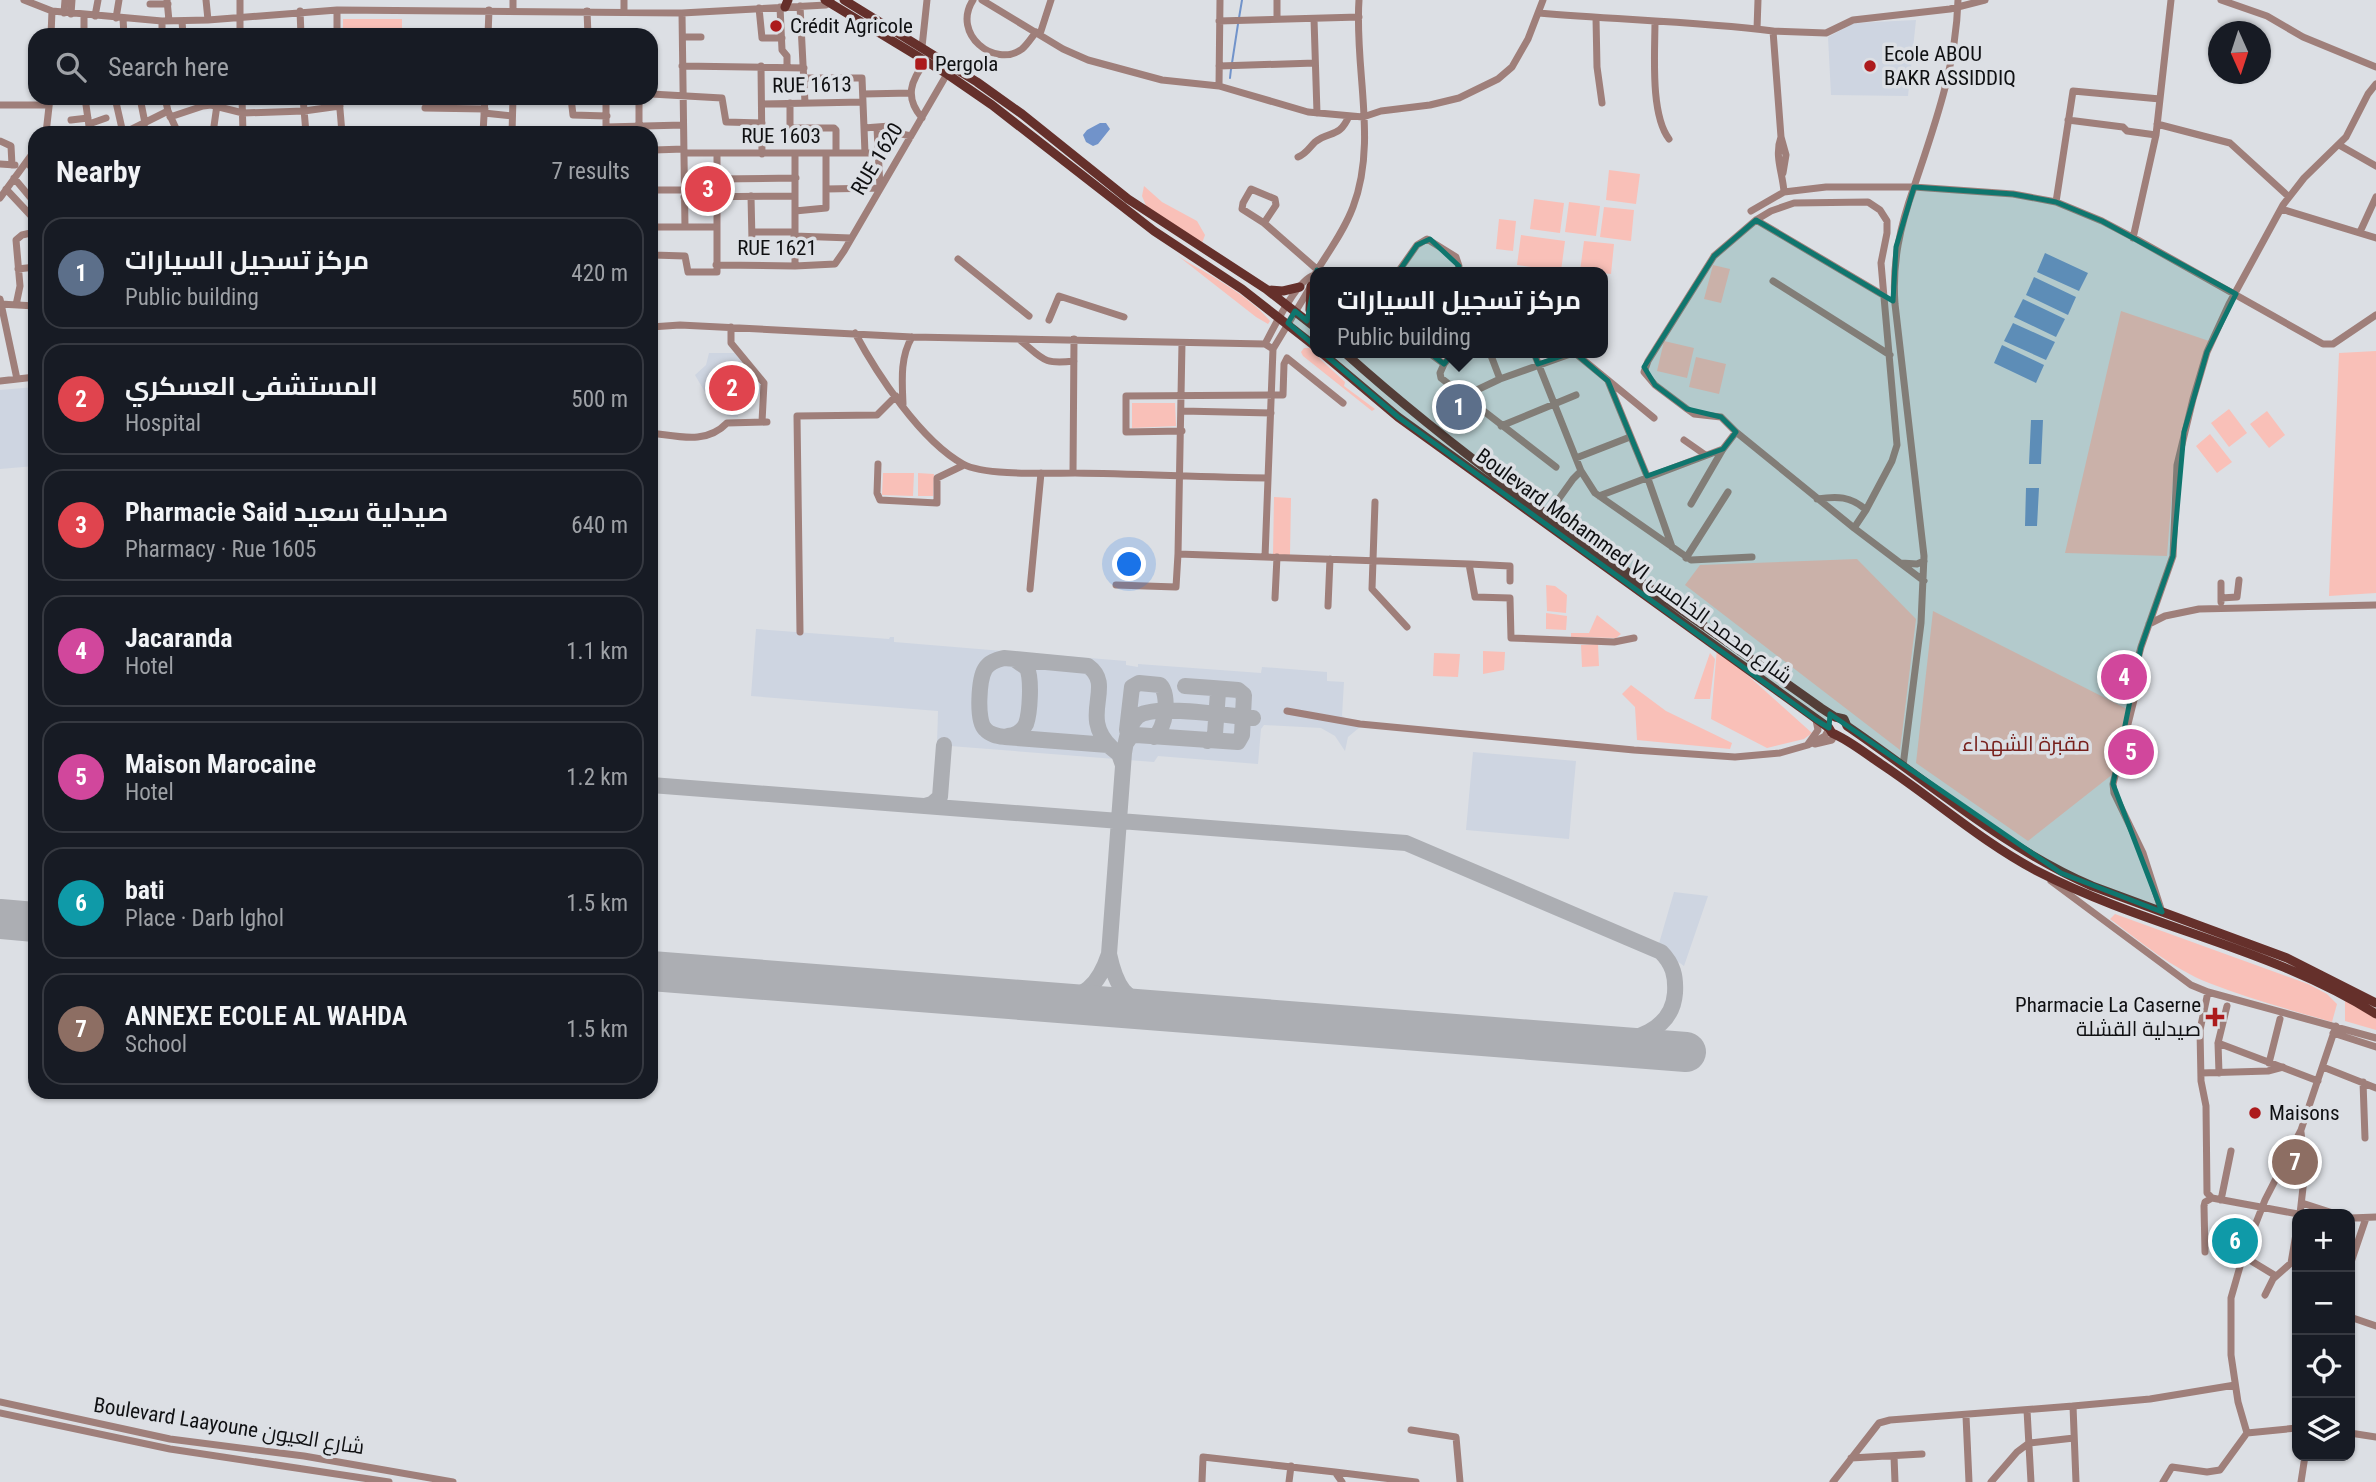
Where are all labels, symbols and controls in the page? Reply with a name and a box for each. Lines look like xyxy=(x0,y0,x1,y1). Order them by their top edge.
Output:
place label: Crédit Agricole xyxy=(790,14,913,38)
marker: Crédit Agricole xyxy=(768,18,784,34)
north arrow xyxy=(2208,21,2271,84)
search box xyxy=(28,28,658,105)
place label: Ecole ABOU BAKR ASSIDDIQ xyxy=(1884,42,2016,90)
icon: search xyxy=(52,48,90,86)
text: Search here xyxy=(108,52,229,82)
place label: Pergola xyxy=(935,52,998,76)
marker: Pergola xyxy=(913,56,929,72)
marker: Ecole ABOU BAKR ASSIDDIQ xyxy=(1862,58,1878,74)
street label: RUE 1613 xyxy=(772,72,852,98)
street label: RUE 1620 xyxy=(846,119,908,199)
street label: RUE 1603 xyxy=(741,124,821,148)
text: Nearby xyxy=(56,154,141,189)
text: 7 results xyxy=(552,158,630,185)
pin: 3 xyxy=(685,163,731,215)
street label: RUE 1621 xyxy=(737,236,817,260)
text: مركز تسجيل السيارات xyxy=(125,245,369,275)
text: 1 xyxy=(75,260,87,287)
text: 420 m xyxy=(571,260,628,287)
popup xyxy=(1310,267,1608,358)
text: Public building xyxy=(125,284,259,311)
text: مركز تسجيل السيارات xyxy=(1337,285,1581,315)
text: Public building xyxy=(1337,324,1471,351)
pin: 2 xyxy=(709,362,755,414)
text: المستشفى العسكري xyxy=(125,371,378,401)
pin: 1 xyxy=(1436,381,1482,433)
text: 2 xyxy=(75,386,87,413)
text: 500 m xyxy=(571,386,628,413)
text: Hospital xyxy=(125,410,201,437)
street label: Boulevard Mohammed VI شارع محمد الخامس xyxy=(1470,443,1796,690)
text: Pharmacie Said صيدلية سعيد xyxy=(125,497,448,527)
text: 3 xyxy=(75,512,87,539)
text: 640 m xyxy=(571,512,628,539)
text: Pharmacy · Rue 1605 xyxy=(125,536,316,563)
your location xyxy=(1112,547,1146,581)
text: Jacaranda xyxy=(125,623,233,653)
text: 4 xyxy=(75,638,87,665)
text: 1.1 km xyxy=(566,638,628,665)
pin: 4 xyxy=(2101,651,2147,703)
text: Hotel xyxy=(125,653,174,680)
pin: 5 xyxy=(2108,726,2154,778)
park label: مقبرة الشهداء xyxy=(1962,732,2090,757)
text: Maison Marocaine xyxy=(125,749,316,779)
text: 5 xyxy=(75,764,87,791)
text: 1.2 km xyxy=(566,764,628,791)
text: Hotel xyxy=(125,779,174,806)
text: bati xyxy=(125,875,165,905)
text: 6 xyxy=(75,890,87,917)
text: 1.5 km xyxy=(566,890,628,917)
text: Place · Darb lghol xyxy=(125,905,284,932)
place label: Pharmacie La Caserne صيدلية القشلة xyxy=(2015,993,2201,1041)
text: ANNEXE ECOLE AL WAHDA xyxy=(125,1001,407,1031)
marker: Pharmacie La Caserne صيدلية القشلة xyxy=(2207,1009,2223,1025)
text: 7 xyxy=(75,1016,87,1043)
text: 1.5 km xyxy=(566,1016,628,1043)
text: School xyxy=(125,1031,187,1058)
place label: Maisons xyxy=(2269,1101,2340,1125)
marker: Maisons xyxy=(2247,1105,2263,1121)
pin: 7 xyxy=(2272,1136,2318,1188)
map controls xyxy=(2292,1209,2355,1461)
button: + xyxy=(2292,1209,2355,1272)
pin: 6 xyxy=(2212,1215,2258,1267)
button: − xyxy=(2292,1272,2355,1335)
button: locate xyxy=(2292,1335,2355,1398)
street label: Boulevard Laayoune شارع العيون xyxy=(92,1393,366,1461)
button: layers xyxy=(2292,1398,2355,1461)

